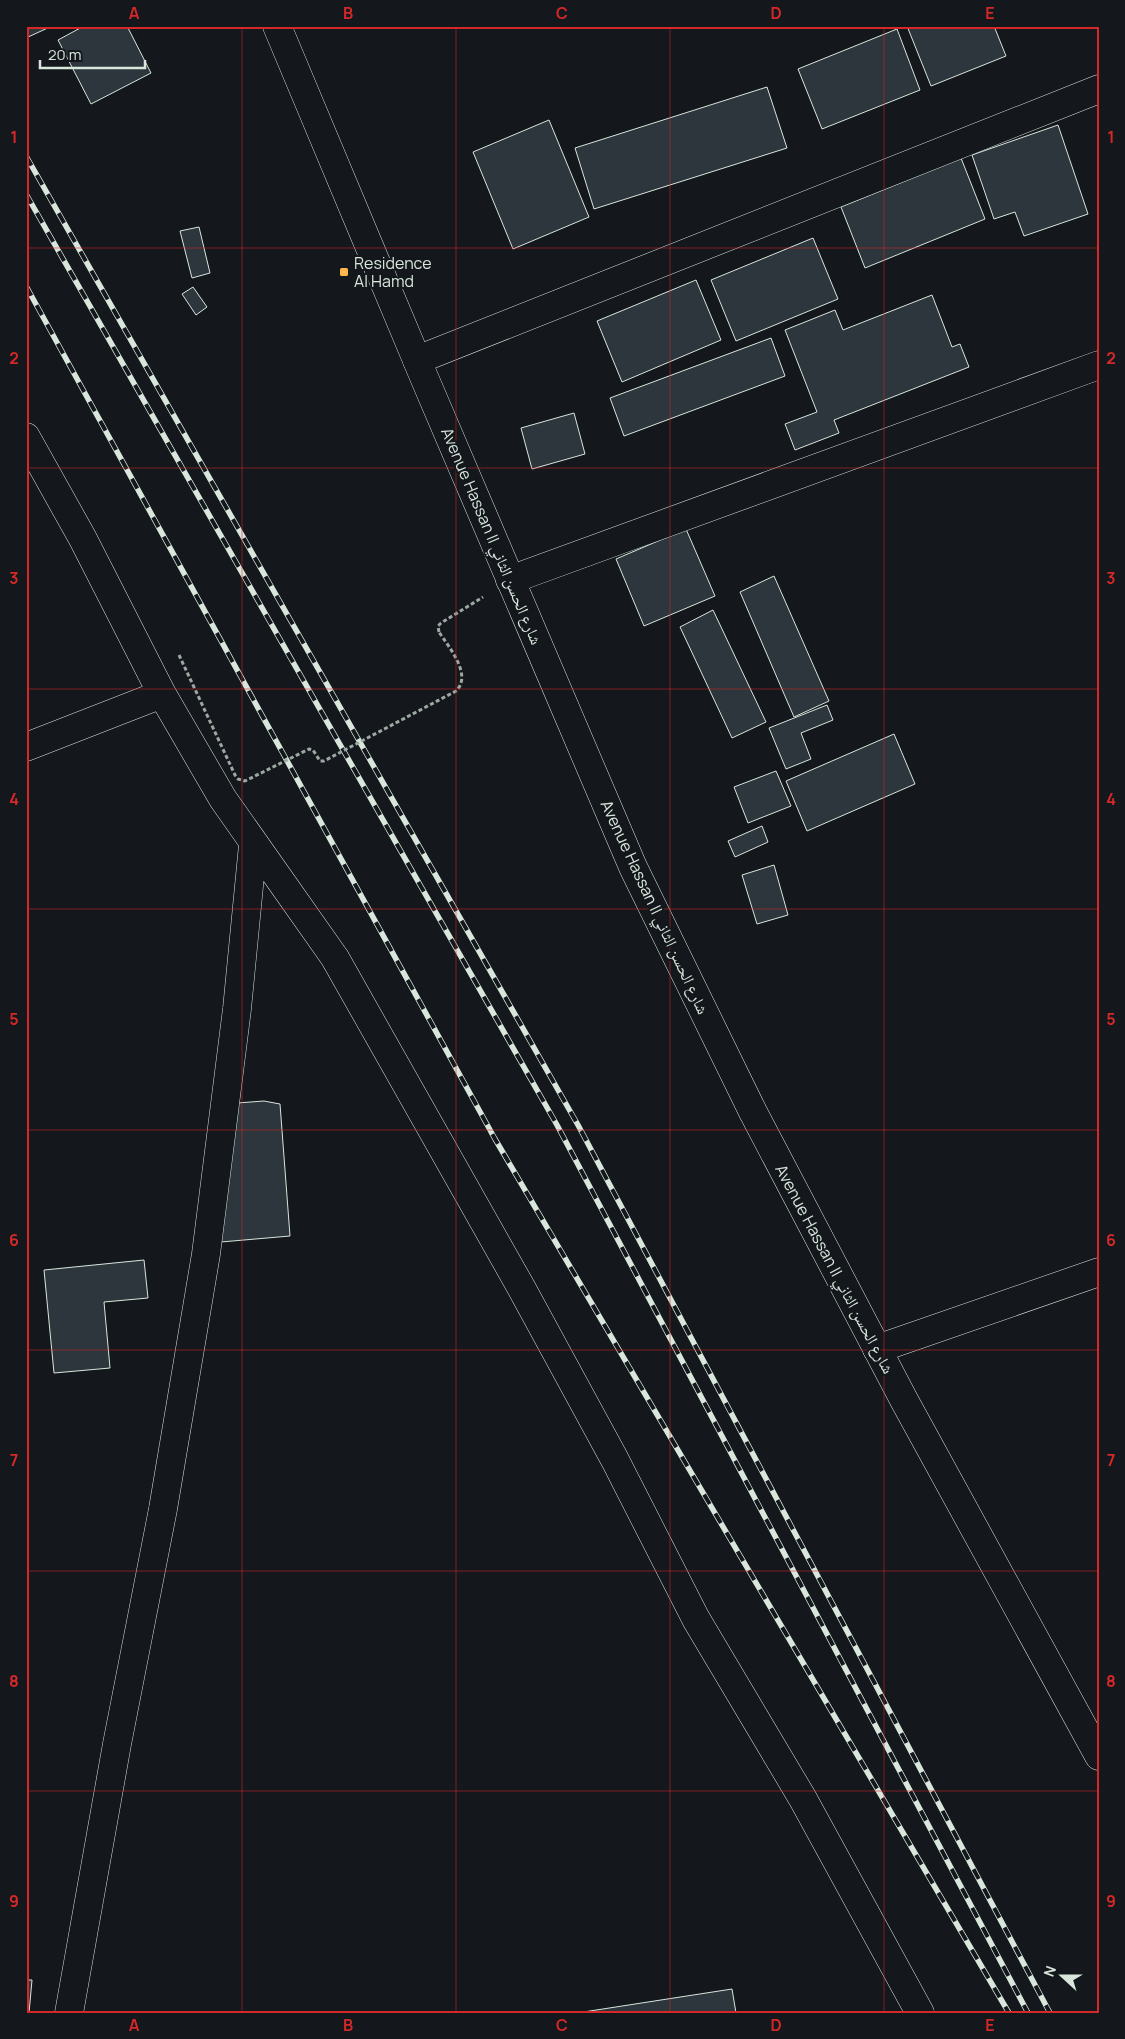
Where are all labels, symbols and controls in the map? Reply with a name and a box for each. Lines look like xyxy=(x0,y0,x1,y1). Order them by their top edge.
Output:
text: A xyxy=(129,2,140,24)
text: B xyxy=(343,2,353,24)
text: C xyxy=(556,2,568,24)
text: D xyxy=(770,2,782,24)
text: E xyxy=(985,2,995,24)
scale bar xyxy=(40,38,145,70)
text: 20 m xyxy=(48,44,81,65)
text: 1 xyxy=(10,126,18,148)
text: 1 xyxy=(1107,126,1115,148)
place label: Residence Al Hamd xyxy=(354,252,432,292)
marker: Residence Al Hamd xyxy=(338,266,350,278)
text: 2 xyxy=(9,347,19,369)
text: 2 xyxy=(1106,347,1116,369)
street label: Avenue Hassan II شارع الحسن الثاني xyxy=(434,424,548,649)
text: 3 xyxy=(9,567,19,589)
text: 3 xyxy=(1106,567,1116,589)
text: 4 xyxy=(9,788,19,810)
text: 4 xyxy=(1106,788,1116,810)
street label: Avenue Hassan II شارع الحسن الثاني xyxy=(594,796,714,1019)
text: 5 xyxy=(9,1008,19,1030)
text: 5 xyxy=(1106,1008,1116,1030)
street label: Avenue Hassan II شارع الحسن الثاني xyxy=(769,1161,900,1378)
text: 6 xyxy=(9,1229,19,1251)
text: 6 xyxy=(1106,1229,1116,1251)
text: 7 xyxy=(10,1449,18,1471)
text: 7 xyxy=(1107,1449,1115,1471)
text: 8 xyxy=(9,1670,19,1692)
text: 8 xyxy=(1106,1670,1116,1692)
text: 9 xyxy=(9,1890,19,1912)
text: 9 xyxy=(1106,1890,1116,1912)
north arrow xyxy=(1038,1952,1088,2002)
text: N xyxy=(1039,1963,1060,1979)
text: A xyxy=(129,2014,140,2036)
text: B xyxy=(343,2014,353,2036)
text: C xyxy=(556,2014,568,2036)
text: D xyxy=(770,2014,782,2036)
text: E xyxy=(985,2014,995,2036)

